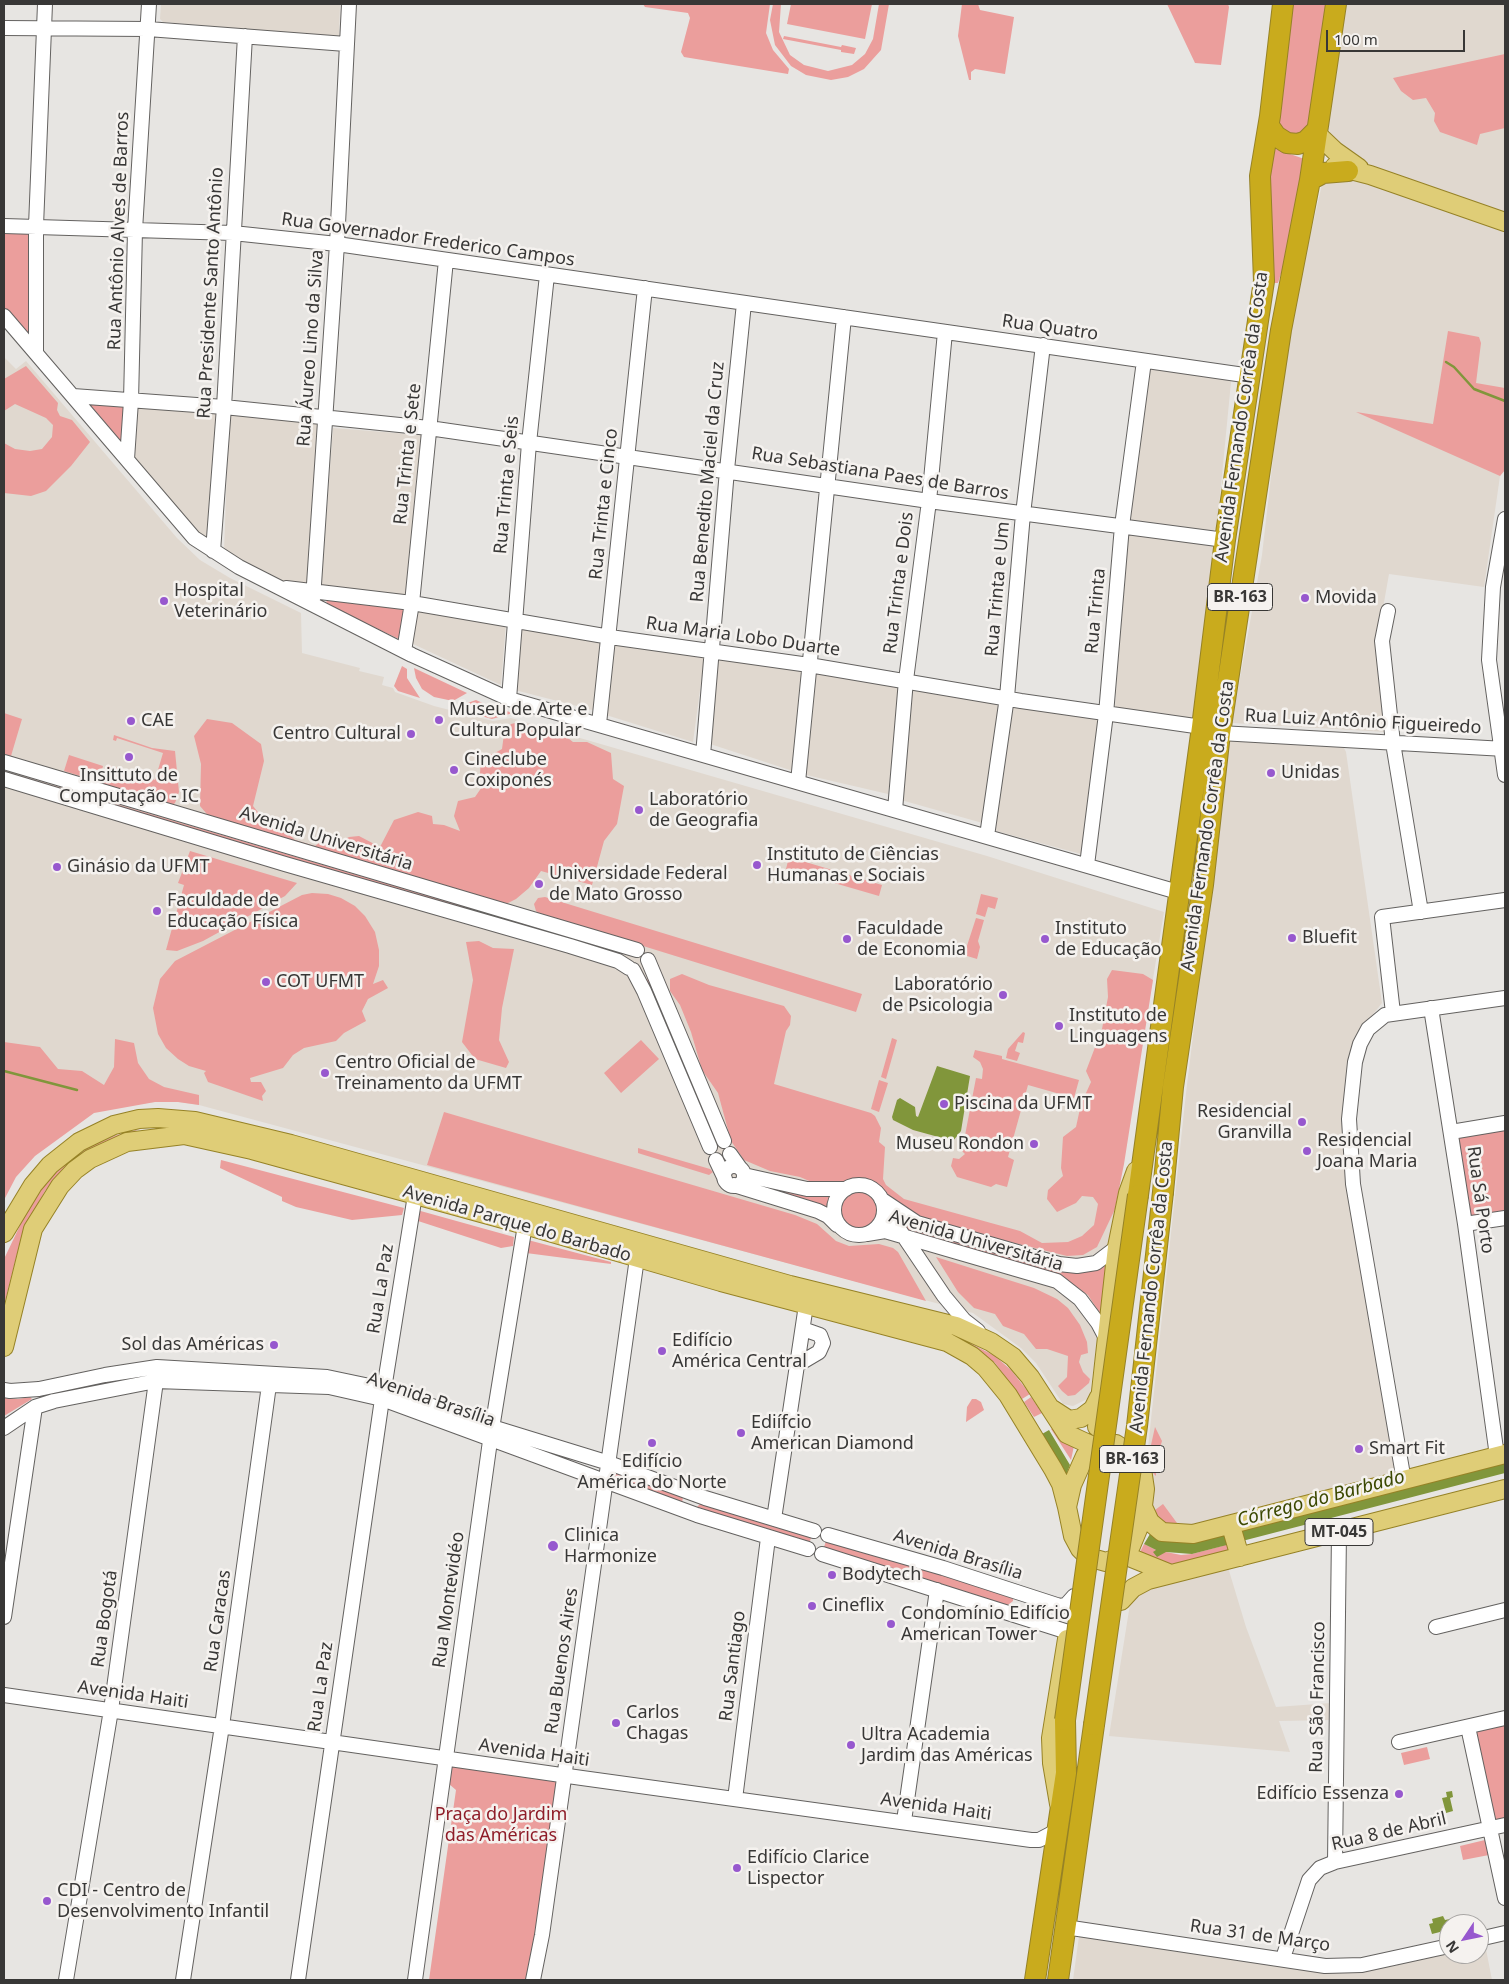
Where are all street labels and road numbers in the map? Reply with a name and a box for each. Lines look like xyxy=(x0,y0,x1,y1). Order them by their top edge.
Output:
street label: Rua Antônio Alves de Barros xyxy=(104,111,134,351)
street label: Rua Presidente Santo Antônio xyxy=(194,167,228,419)
street label: Rua Governador Frederico Campos xyxy=(280,209,576,271)
street label: Rua Áureo Lino da Silva xyxy=(293,249,329,447)
street label: Avenida Fernando Corrêa da Costa xyxy=(1211,270,1273,564)
street label: Rua Quatro xyxy=(1001,311,1099,345)
street label: Rua Benedito Maciel da Cruz xyxy=(687,361,729,603)
street label: Rua Trinta e Sete xyxy=(390,382,426,526)
street label: Rua Trinta e Seis xyxy=(490,415,524,555)
street label: Rua Trinta e Cinco xyxy=(585,427,623,581)
street label: Rua Sebastiana Paes de Barros xyxy=(750,443,1010,505)
street label: Rua Trinta e Dois xyxy=(880,511,918,655)
street label: Rua Trinta e Um xyxy=(981,521,1015,657)
street label: Rua Trinta xyxy=(1081,567,1111,655)
road number: BR-163 xyxy=(1208,584,1272,610)
street label: Rua Maria Lobo Duarte xyxy=(645,613,841,661)
street label: Avenida Fernando Corrêa da Costa xyxy=(1177,679,1239,973)
street label: Rua Luiz Antônio Figueiredo xyxy=(1244,705,1482,739)
street label: Avenida Universitária xyxy=(237,802,415,876)
street label: Avenida Fernando Corrêa da Costa xyxy=(1126,1140,1178,1434)
street label: Rua Sá Porto xyxy=(1462,1145,1498,1255)
street label: Avenida Parque do Barbado xyxy=(400,1181,634,1267)
street label: Avenida Universitária xyxy=(886,1206,1066,1276)
street label: Rua La Paz xyxy=(363,1242,399,1336)
street label: Avenida Brasília xyxy=(364,1368,498,1432)
road number: BR-163 xyxy=(1100,1446,1164,1472)
road number: MT-045 xyxy=(1305,1518,1373,1545)
street label: Avenida Brasília xyxy=(891,1525,1025,1585)
street label: Rua Montevidéo xyxy=(429,1530,469,1670)
street label: Rua Caracas xyxy=(200,1568,236,1674)
street label: Rua Bogotá xyxy=(87,1569,123,1669)
street label: Rua Buenos Aires xyxy=(541,1587,583,1735)
street label: Rua Santiago xyxy=(715,1609,751,1723)
street label: Rua São Francisco xyxy=(1306,1621,1330,1773)
street label: Rua La Paz xyxy=(304,1641,338,1733)
street label: Avenida Haiti xyxy=(76,1677,190,1713)
street label: Avenida Haiti xyxy=(477,1735,591,1771)
street label: Avenida Haiti xyxy=(879,1789,993,1825)
street label: Rua 8 de Abril xyxy=(1329,1808,1449,1856)
street label: Rua 31 de Março xyxy=(1189,1915,1331,1957)

